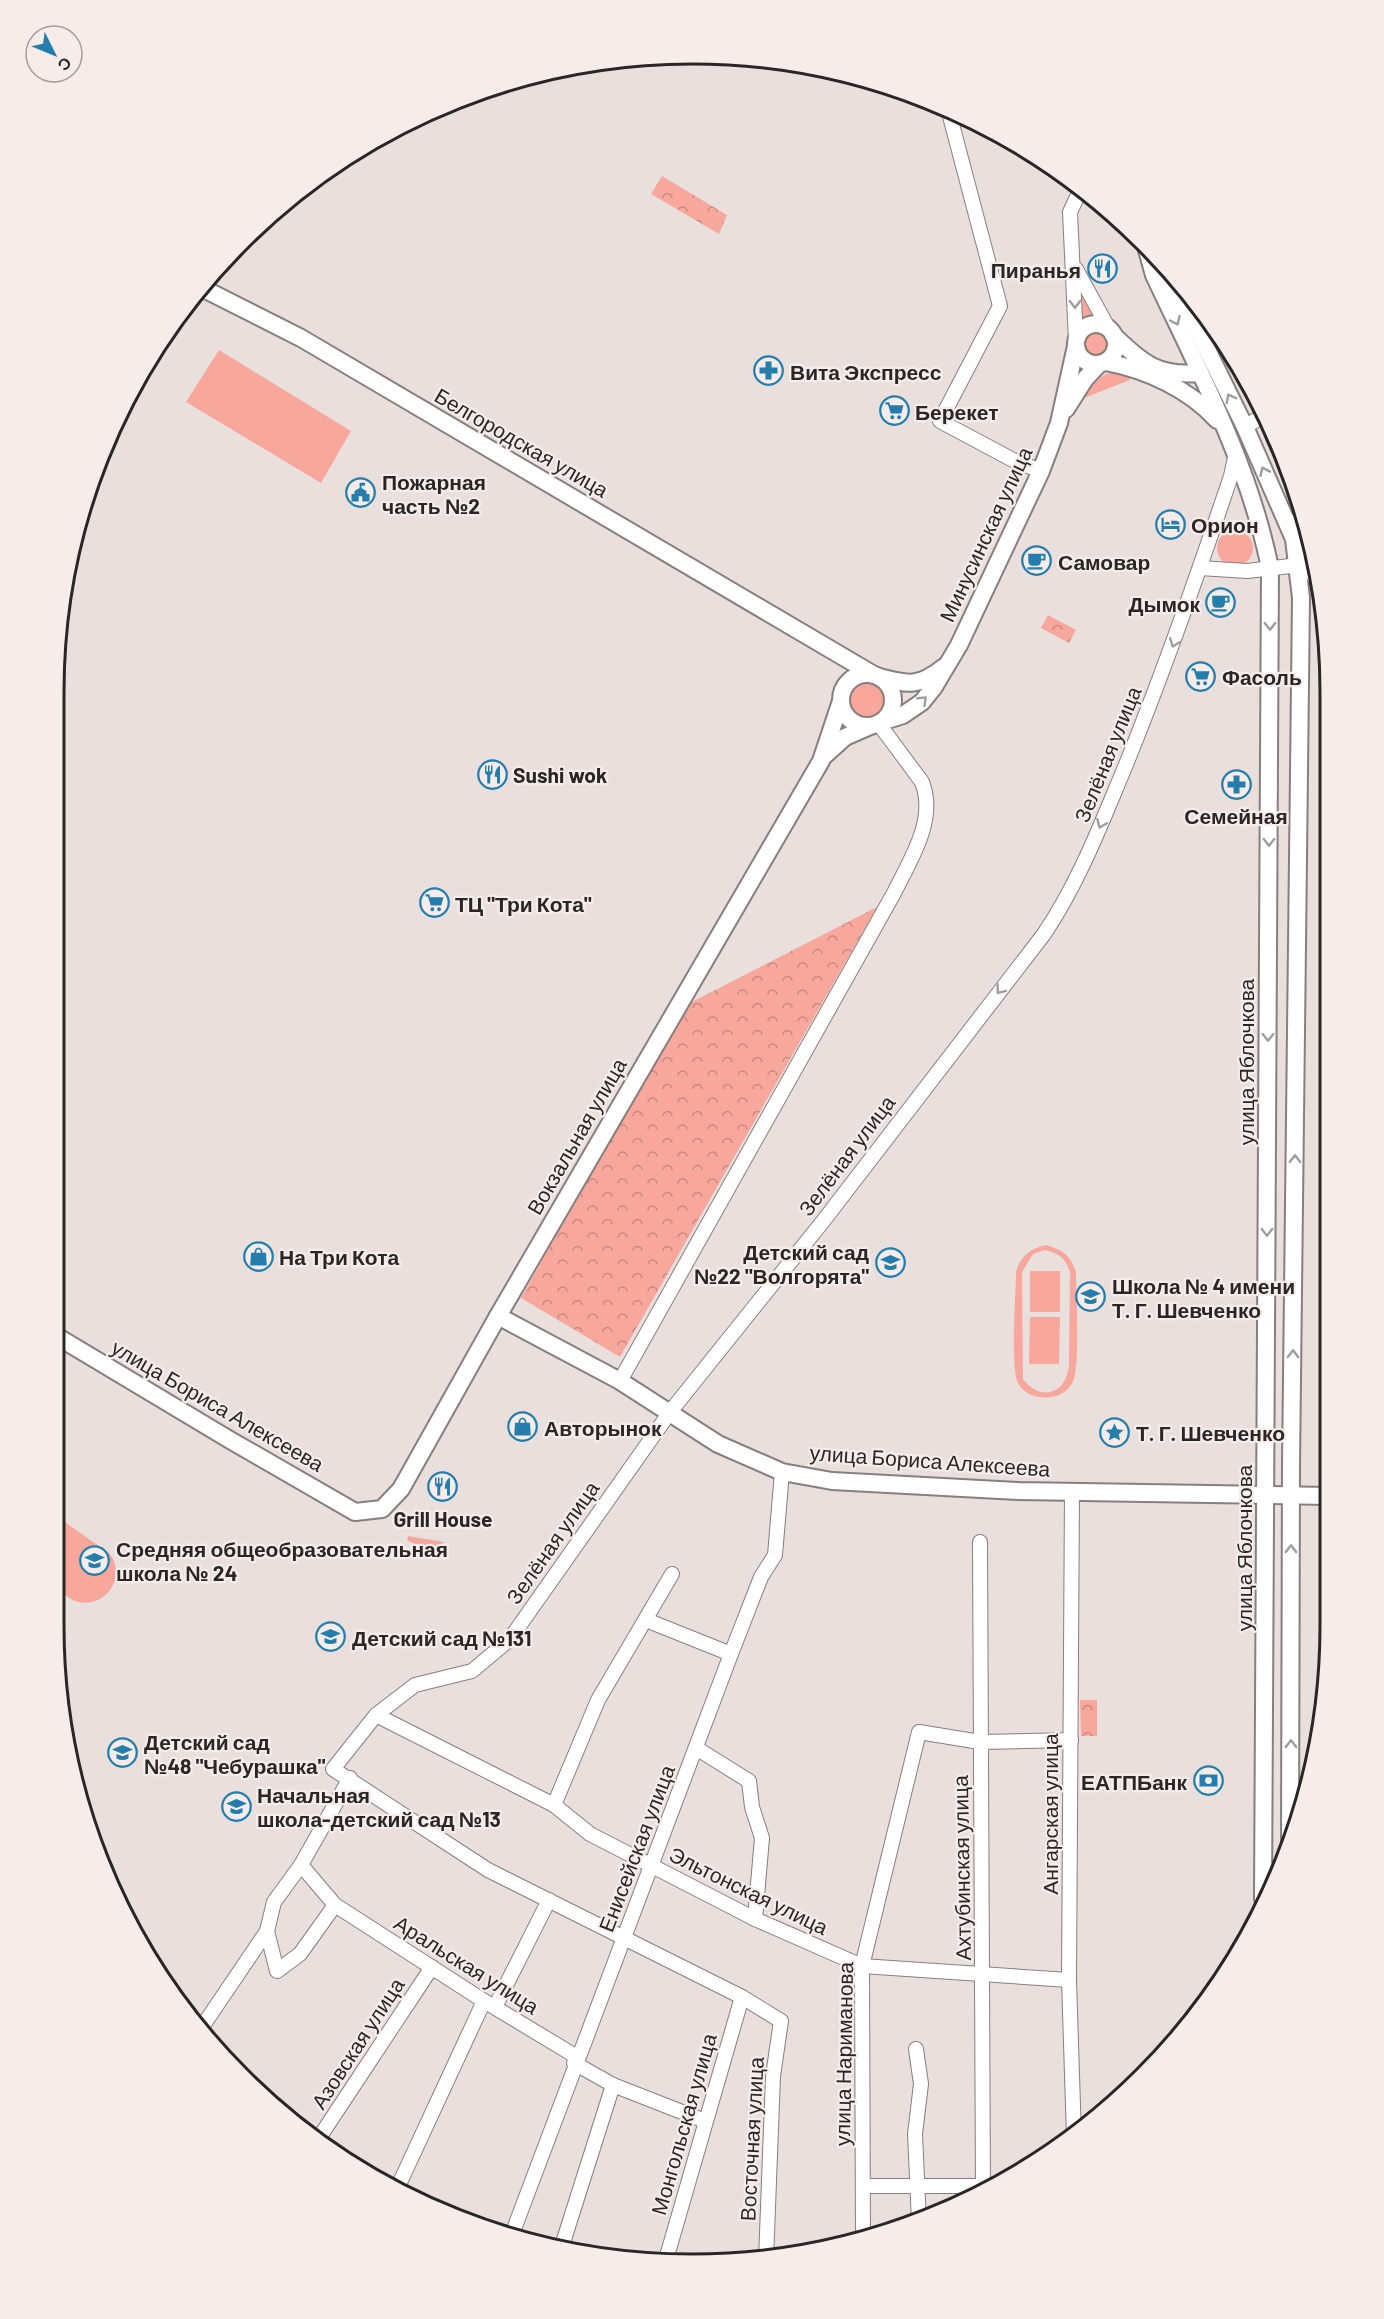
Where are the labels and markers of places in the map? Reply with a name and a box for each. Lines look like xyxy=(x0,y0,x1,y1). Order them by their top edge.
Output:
restaurant icon: Пиранья xyxy=(1086,253,1118,285)
place label: Пиранья xyxy=(991,257,1081,282)
pharmacy icon: Вита Экспресс xyxy=(753,355,785,387)
place label: Вита Экспресс xyxy=(790,359,942,384)
supermarket icon: Берекет xyxy=(878,395,910,427)
place label: Берекет xyxy=(915,399,998,424)
place label: Пожарная часть №2 xyxy=(382,469,486,518)
public building icon: Пожарная часть №2 xyxy=(345,477,377,509)
hotel icon: Орион xyxy=(1154,508,1186,540)
place label: Орион xyxy=(1191,512,1259,537)
cafe icon: Самовар xyxy=(1021,545,1053,577)
place label: Самовар xyxy=(1058,549,1150,574)
cafe icon: Дымок xyxy=(1205,587,1237,619)
place label: Дымок xyxy=(1129,591,1200,616)
supermarket icon: Фасоль xyxy=(1185,660,1217,692)
place label: Фасоль xyxy=(1222,664,1302,689)
restaurant icon: Sushi wok xyxy=(476,758,508,790)
place label: Sushi wok xyxy=(513,762,607,787)
pharmacy icon: Семейная xyxy=(1220,768,1252,800)
place label: Семейная xyxy=(1184,803,1288,828)
supermarket icon: ТЦ "Три Кота" xyxy=(418,887,450,919)
place label: ТЦ "Три Кота" xyxy=(455,891,592,916)
place label: Детский сад №22 "Волгорята" xyxy=(694,1239,869,1288)
shop icon: На Три Кота xyxy=(242,1240,274,1272)
place label: На Три Кота xyxy=(279,1244,399,1269)
school or university icon: Детский сад №22 "Волгорята" xyxy=(874,1247,906,1279)
place label: Школа № 4 имени Т. Г. Шевченко xyxy=(1112,1273,1295,1322)
school or university icon: Школа № 4 имени Т. Г. Шевченко xyxy=(1075,1281,1107,1313)
shop icon: Авторынок xyxy=(507,1411,539,1443)
place label: Авторынок xyxy=(544,1415,662,1440)
place icon: Т. Г. Шевченко xyxy=(1099,1416,1131,1448)
place label: Т. Г. Шевченко xyxy=(1136,1420,1285,1445)
restaurant icon: Grill House xyxy=(427,1471,459,1503)
place label: Grill House xyxy=(393,1506,493,1531)
place label: Средняя общеобразовательная школа № 24 xyxy=(116,1536,448,1585)
school or university icon: Средняя общеобразовательная школа № 24 xyxy=(79,1544,111,1576)
school or university icon: Детский сад №131 xyxy=(315,1621,347,1653)
place label: Детский сад №131 xyxy=(352,1625,532,1650)
place label: Детский сад №48 "Чебурашка" xyxy=(144,1729,326,1778)
school or university icon: Детский сад №48 "Чебурашка" xyxy=(107,1737,139,1769)
bank icon: ЕАТПБанк xyxy=(1192,1765,1224,1797)
place label: ЕАТПБанк xyxy=(1081,1769,1187,1794)
place label: Начальная школа-детский сад №13 xyxy=(257,1782,501,1831)
school or university icon: Начальная школа-детский сад №13 xyxy=(220,1790,252,1822)

